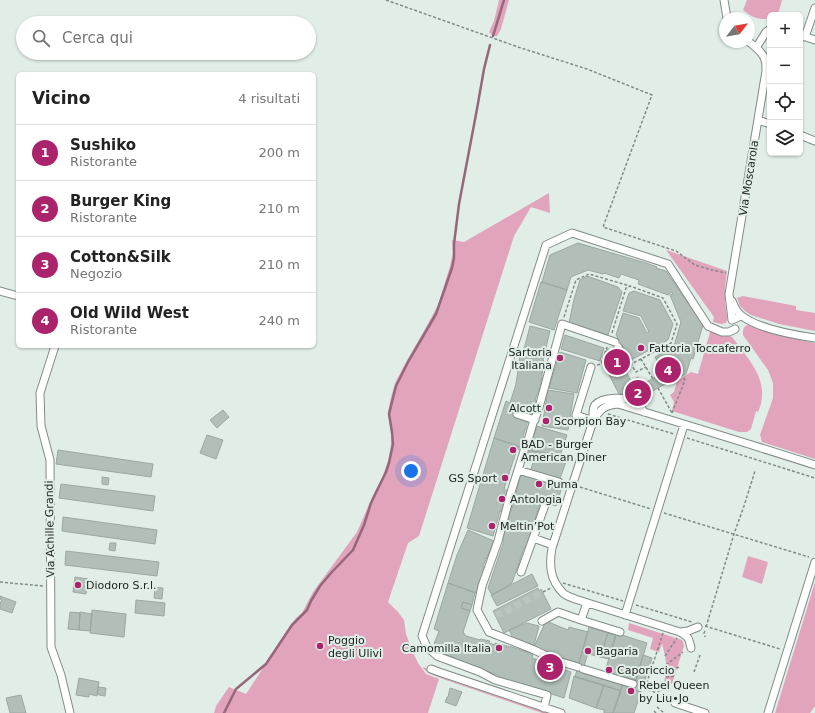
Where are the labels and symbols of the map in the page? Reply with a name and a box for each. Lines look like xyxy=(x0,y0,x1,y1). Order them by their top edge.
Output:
north arrow xyxy=(719,12,755,48)
street label: Via Moscarola xyxy=(737,139,761,217)
place label: Fattoria Toccaferro xyxy=(649,342,751,355)
marker: Fattoria Toccaferro xyxy=(636,343,646,353)
place label: Sartoria Italiana xyxy=(508,346,552,372)
pin: 1 xyxy=(604,347,630,377)
marker: Sartoria Italiana xyxy=(555,353,565,363)
pin: 4 xyxy=(655,355,681,385)
pin: 2 xyxy=(625,378,651,408)
place label: Alcott xyxy=(509,402,542,415)
marker: Alcott xyxy=(544,403,554,413)
place label: Scorpion Bay xyxy=(554,415,627,428)
marker: Scorpion Bay xyxy=(541,416,551,426)
place label: BAD - Burger American Diner xyxy=(521,438,607,464)
marker: BAD - Burger American Diner xyxy=(508,445,518,455)
your location xyxy=(401,461,421,481)
place label: GS Sport xyxy=(448,472,498,485)
marker: GS Sport xyxy=(500,473,510,483)
place label: Puma xyxy=(547,478,578,491)
marker: Puma xyxy=(534,479,544,489)
street label: Via Achille Grandi xyxy=(43,480,57,578)
place label: Antologia xyxy=(510,493,562,506)
marker: Antologia xyxy=(497,494,507,504)
place label: Meltin’Pot xyxy=(500,520,555,533)
marker: Meltin’Pot xyxy=(487,521,497,531)
place label: Diodoro S.r.l. xyxy=(86,579,157,592)
marker: Diodoro S.r.l. xyxy=(73,580,83,590)
place label: Poggio degli Ulivi xyxy=(328,634,382,660)
marker: Poggio degli Ulivi xyxy=(315,641,325,651)
place label: Camomilla Italia xyxy=(402,642,491,655)
marker: Camomilla Italia xyxy=(494,643,504,653)
place label: Bagaria xyxy=(596,645,638,658)
marker: Bagaria xyxy=(583,646,593,656)
pin: 3 xyxy=(537,652,563,682)
place label: Caporiccio xyxy=(617,664,675,677)
marker: Caporiccio xyxy=(604,665,614,675)
place label: Rebel Queen by Liu•Jo xyxy=(639,679,709,705)
marker: Rebel Queen by Liu•Jo xyxy=(626,686,636,696)

